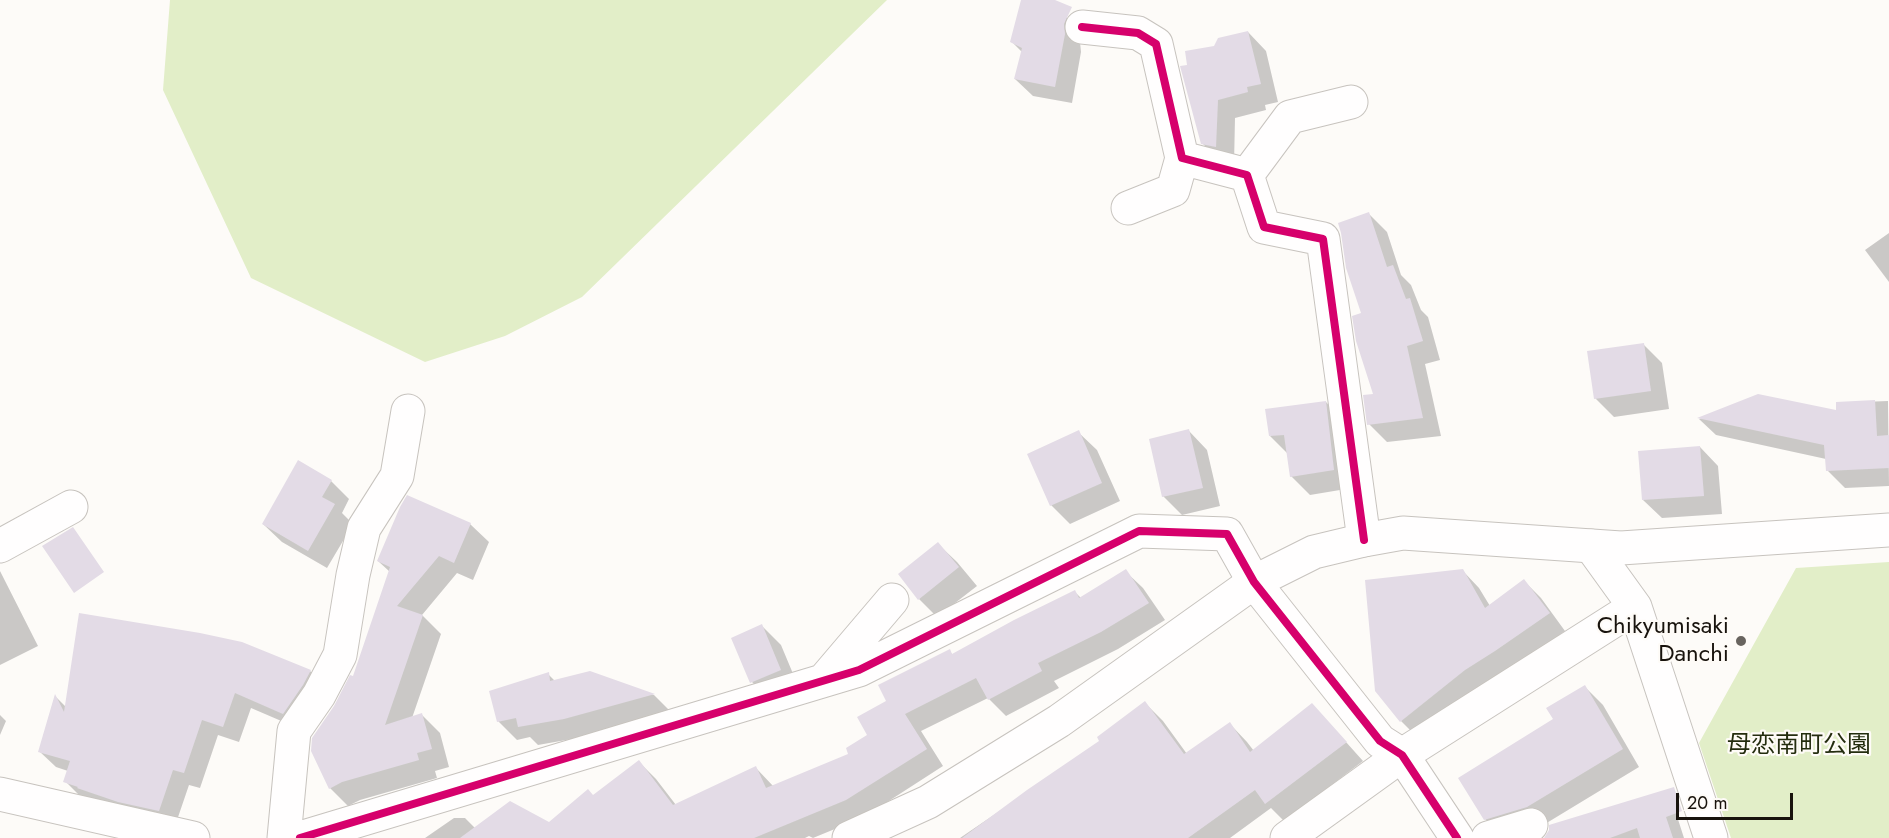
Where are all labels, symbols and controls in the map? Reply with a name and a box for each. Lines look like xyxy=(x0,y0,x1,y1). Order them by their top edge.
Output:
place label: Chikyumisaki Danchi xyxy=(1597,613,1729,669)
marker: Chikyumisaki Danchi xyxy=(1734,634,1748,648)
park label: 母恋南町公園 xyxy=(1727,732,1871,760)
scale bar xyxy=(1679,781,1796,819)
text: 20 m xyxy=(1687,790,1727,816)

